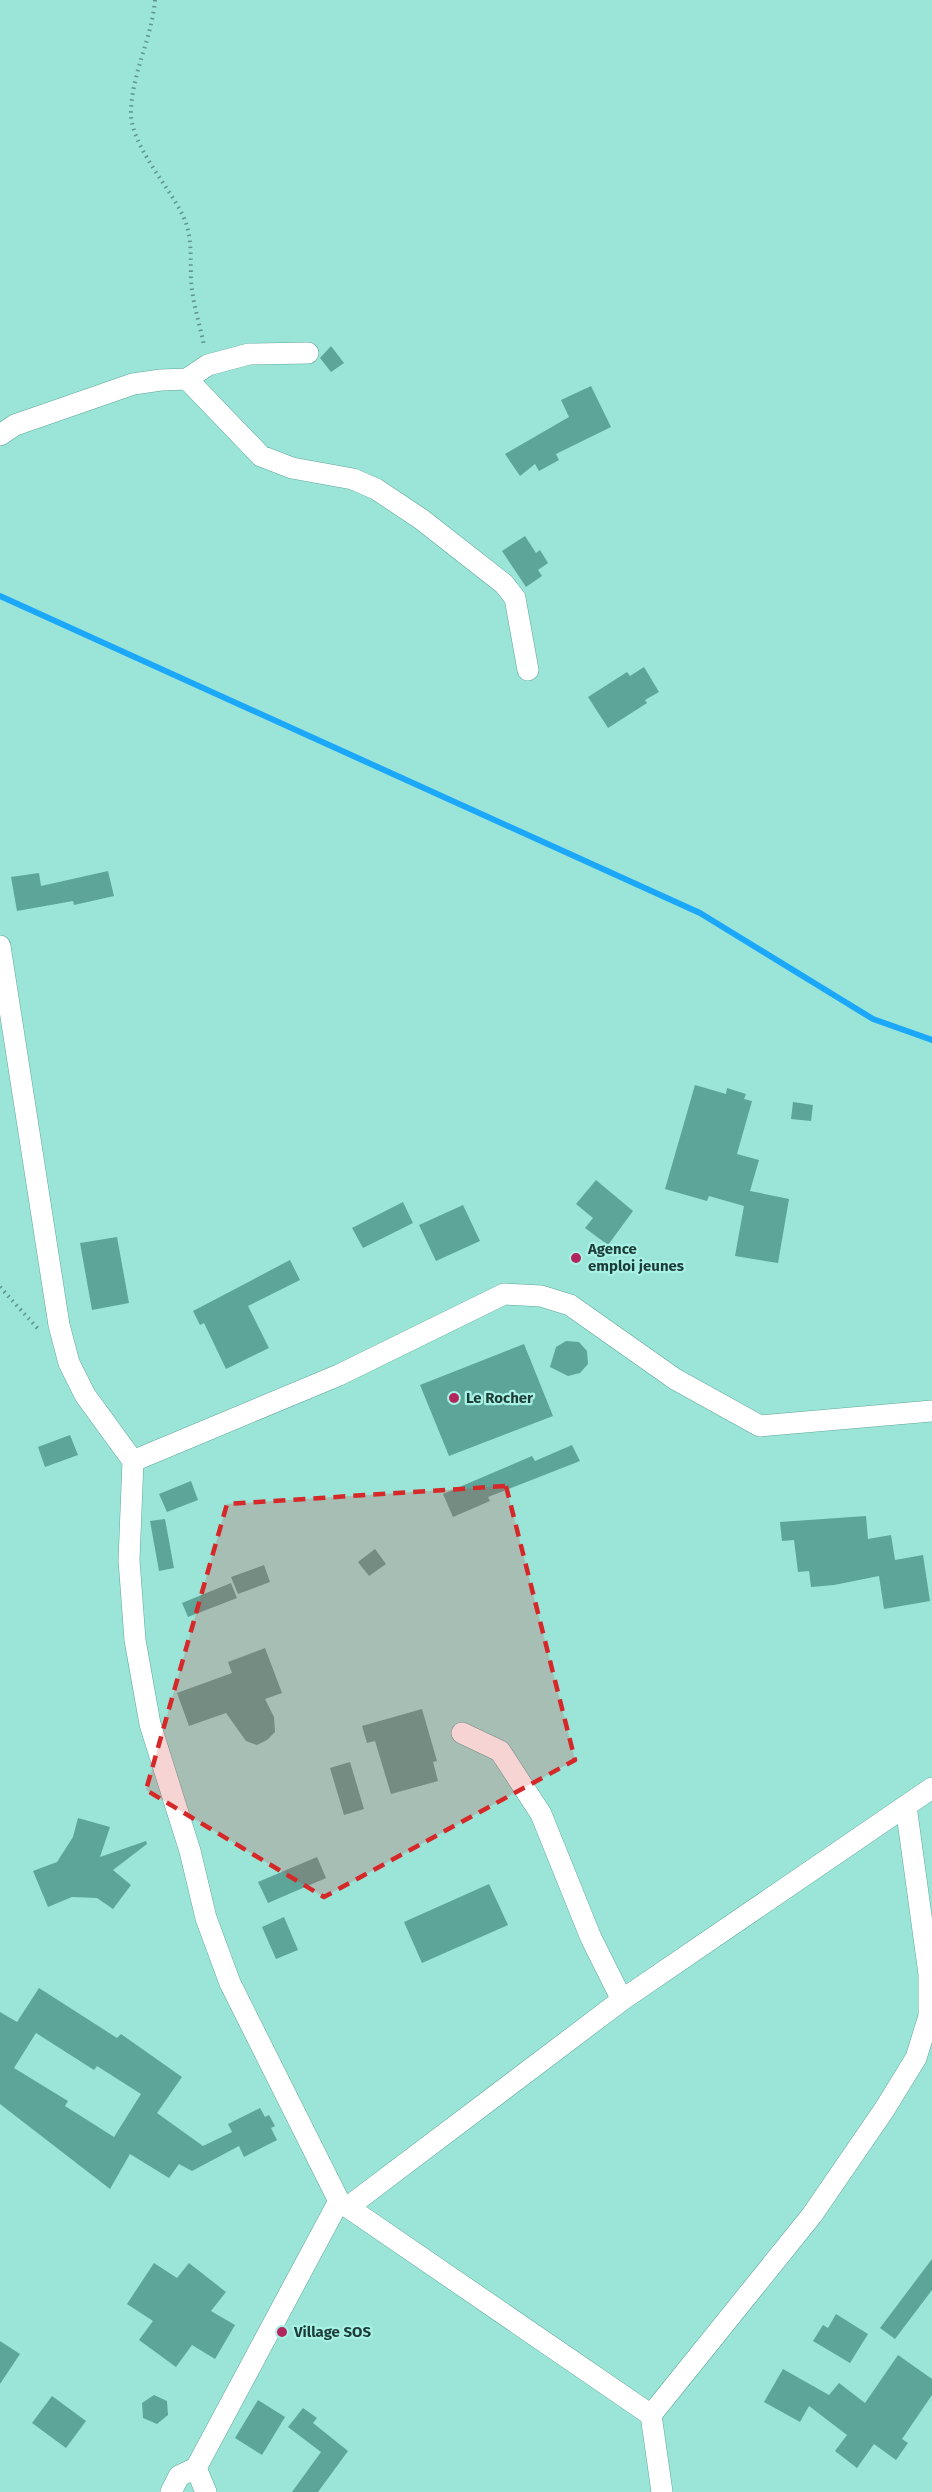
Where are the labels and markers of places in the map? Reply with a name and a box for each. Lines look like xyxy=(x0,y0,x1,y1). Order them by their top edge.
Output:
place label: Agence emploi jeunes xyxy=(587,1240,684,1275)
marker: Agence emploi jeunes xyxy=(569,1251,583,1265)
place label: Le Rocher xyxy=(466,1389,534,1407)
marker: Le Rocher xyxy=(447,1391,461,1405)
place label: Village SOS xyxy=(293,2323,371,2341)
marker: Village SOS xyxy=(275,2325,289,2339)

